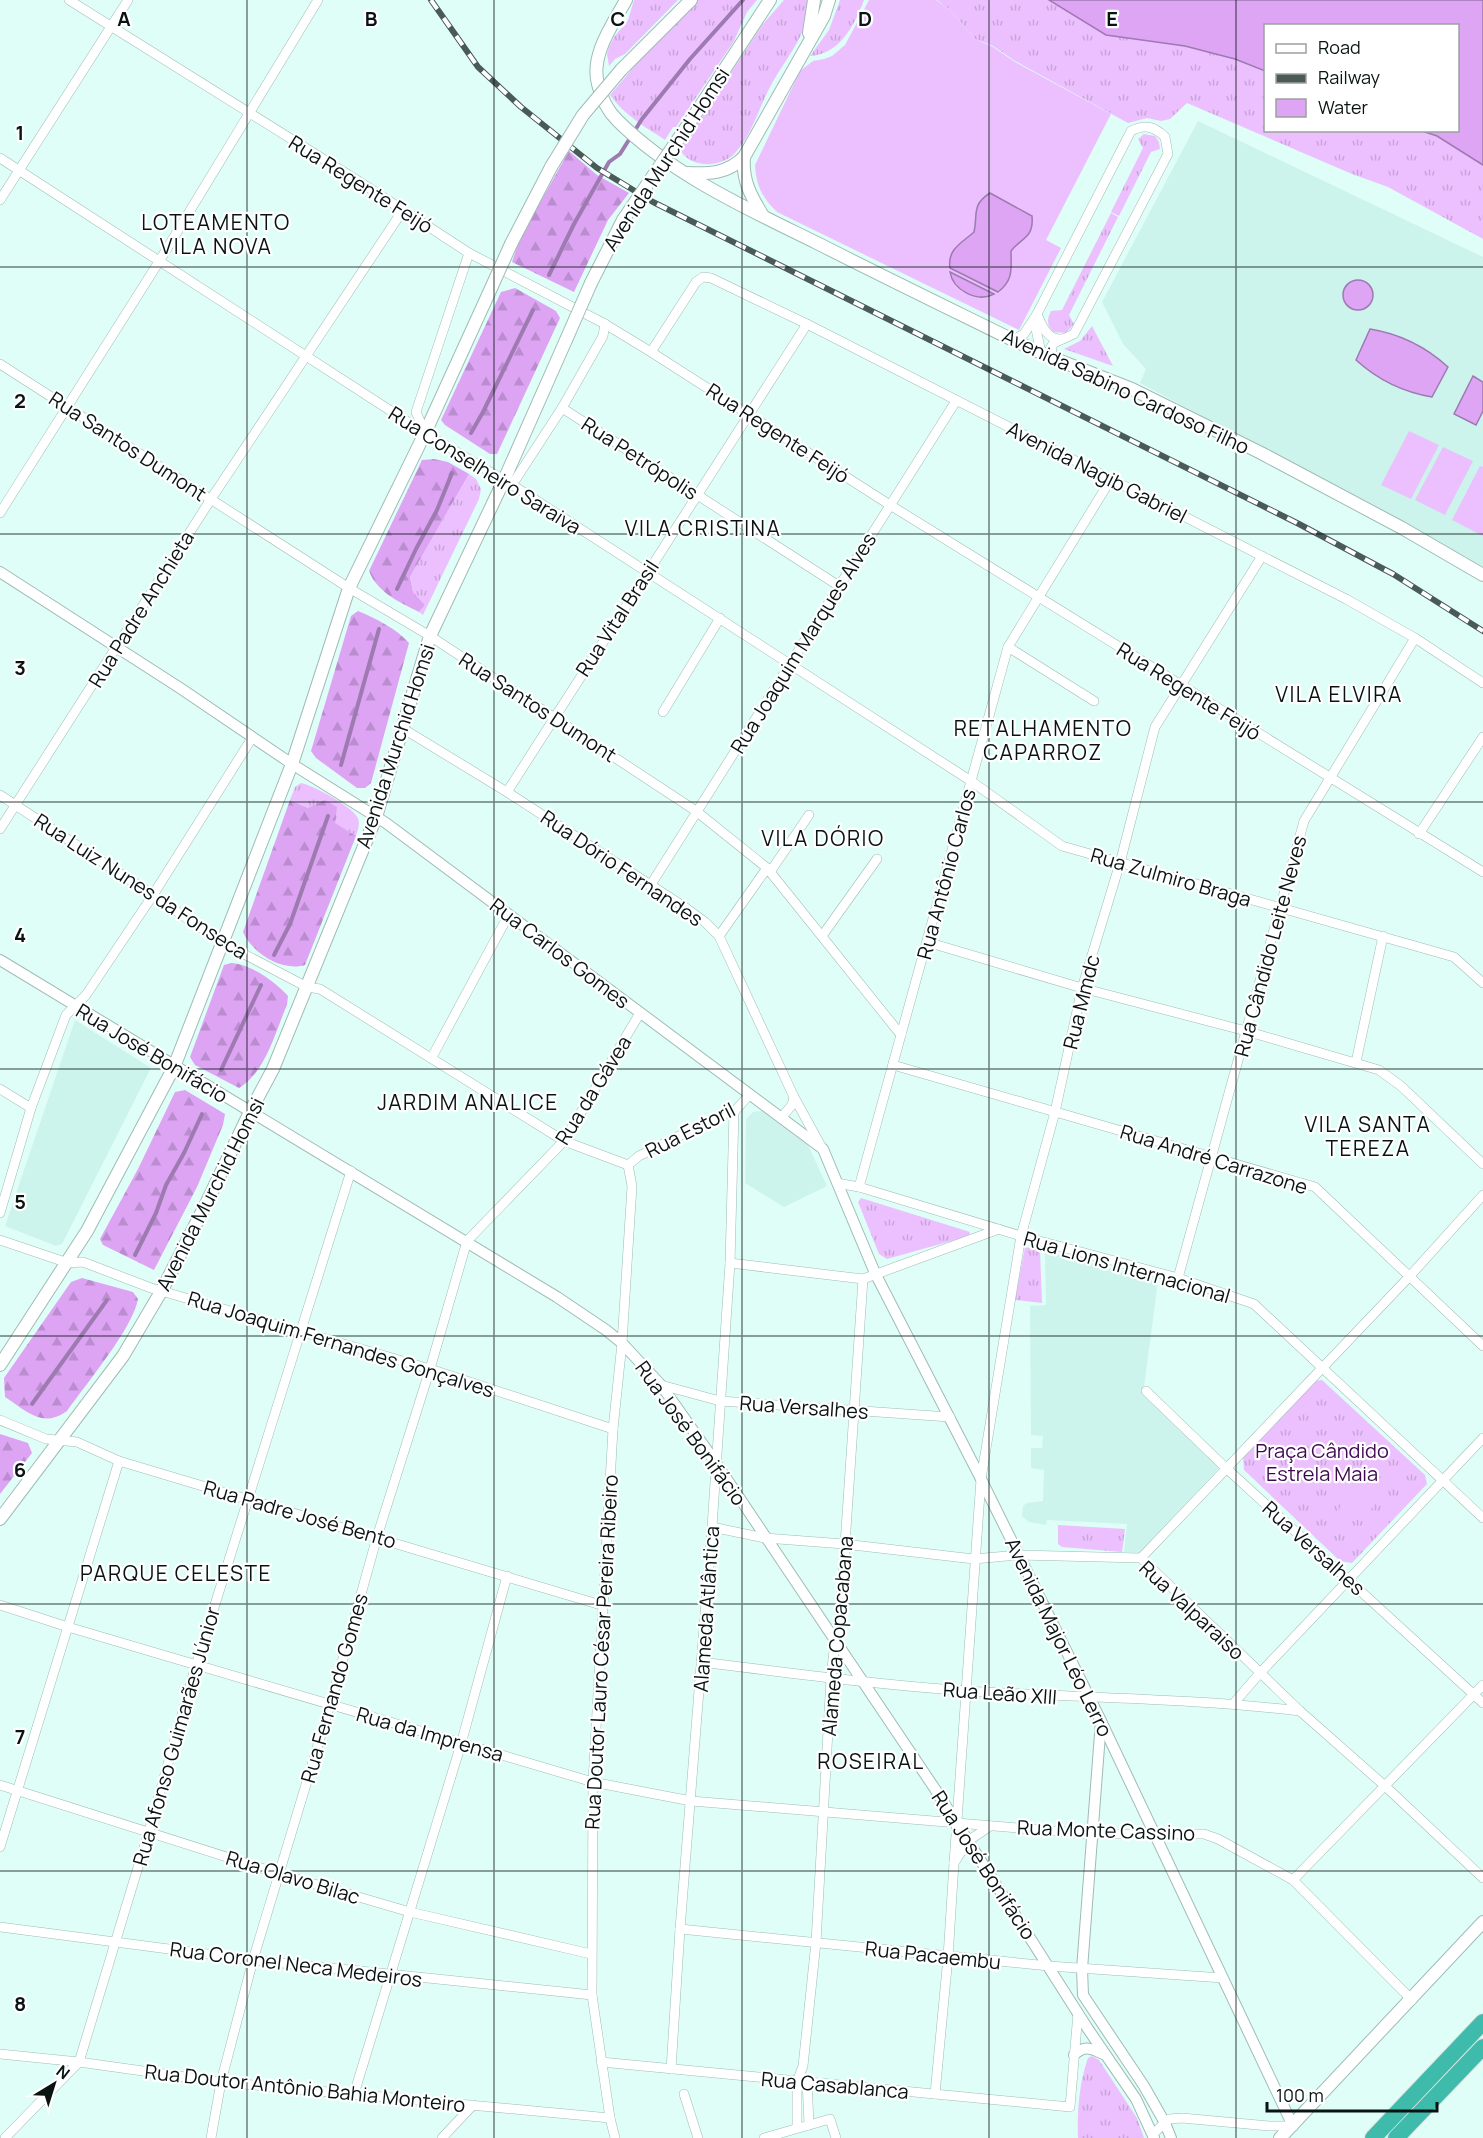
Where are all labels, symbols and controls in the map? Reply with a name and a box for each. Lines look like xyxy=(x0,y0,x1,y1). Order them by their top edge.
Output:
text: A xyxy=(117,5,131,32)
text: B xyxy=(365,5,378,32)
text: C xyxy=(611,5,625,32)
text: D xyxy=(858,5,872,32)
text: E xyxy=(1106,5,1118,32)
legend xyxy=(1264,24,1459,132)
text: Road xyxy=(1318,35,1361,59)
street label: Avenida Murchid Homsi xyxy=(597,62,735,256)
text: Railway xyxy=(1318,65,1380,89)
text: Water xyxy=(1318,95,1368,119)
text: 1 xyxy=(16,119,24,146)
street label: Rua Regente Feijó xyxy=(284,129,438,239)
district label: LOTEAMENTO VILA NOVA xyxy=(141,208,291,260)
street label: Avenida Sabino Cardoso Filho xyxy=(998,322,1254,460)
street label: Rua Regente Feijó xyxy=(701,377,855,489)
street label: Rua Santos Dumont xyxy=(44,385,212,507)
text: 2 xyxy=(14,387,26,414)
street label: Rua Conselheiro Saraiva xyxy=(384,400,586,540)
street label: Rua Petrópolis xyxy=(577,410,703,506)
street label: Avenida Nagib Gabriel xyxy=(1002,415,1192,529)
district label: VILA CRISTINA xyxy=(625,514,781,542)
street label: Rua Padre Anchieta xyxy=(82,526,200,692)
street label: Rua Joaquim Marques Alves xyxy=(724,528,882,758)
street label: Rua Vital Brasil xyxy=(569,555,665,681)
street label: Rua Regente Feijó xyxy=(1112,636,1266,746)
street label: Avenida Murchid Homsi xyxy=(349,640,441,852)
street label: Rua Santos Dumont xyxy=(454,646,622,768)
text: 3 xyxy=(14,654,26,681)
district label: VILA ELVIRA xyxy=(1275,680,1403,708)
district label: RETALHAMENTO CAPARROZ xyxy=(954,714,1132,766)
street label: Rua Antônio Carlos xyxy=(910,786,982,962)
street label: Rua Dório Fernandes xyxy=(536,804,708,932)
street label: Rua Luiz Nunes da Fonseca xyxy=(29,807,253,965)
district label: VILA DÓRIO xyxy=(761,824,885,852)
street label: Rua Cândido Leite Neves xyxy=(1227,832,1313,1060)
street label: Rua Zulmiro Braga xyxy=(1087,841,1255,913)
street label: Rua Carlos Gomes xyxy=(485,892,635,1014)
text: 4 xyxy=(14,921,26,948)
street label: Rua Mmdc xyxy=(1056,952,1106,1052)
street label: Rua José Bonifácio xyxy=(71,997,233,1109)
street label: Rua da Gávea xyxy=(549,1030,637,1150)
district label: JARDIM ANALICE xyxy=(377,1088,559,1116)
street label: Avenida Murchid Homsi xyxy=(150,1093,270,1295)
street label: Rua Estoril xyxy=(640,1096,740,1164)
district label: VILA SANTA TEREZA xyxy=(1305,1110,1431,1162)
street label: Rua André Carrazone xyxy=(1117,1118,1311,1200)
text: 5 xyxy=(14,1188,26,1215)
street label: Rua Lions Internacional xyxy=(1021,1225,1233,1309)
street label: Rua Joaquim Fernandes Gonçalves xyxy=(184,1284,498,1404)
street label: Rua José Bonifácio xyxy=(629,1355,753,1511)
street label: Rua Versalhes xyxy=(739,1389,869,1425)
park label: Praça Cândido Estrela Maia xyxy=(1255,1437,1389,1487)
text: 6 xyxy=(14,1456,26,1483)
street label: Rua Padre José Bento xyxy=(201,1474,400,1554)
street label: Rua Doutor Lauro César Pereira Ribeiro xyxy=(578,1474,624,1830)
street label: Rua Versalhes xyxy=(1257,1495,1371,1601)
street label: Alameda Atlântica xyxy=(687,1525,725,1693)
street label: Avenida Major Léo Lerro xyxy=(999,1533,1119,1741)
street label: Alameda Copacabana xyxy=(815,1535,859,1737)
street label: Rua Valparaiso xyxy=(1134,1554,1250,1666)
district label: PARQUE CELESTE xyxy=(80,1559,272,1587)
street label: Rua Fernando Gomes xyxy=(294,1590,374,1786)
street label: Rua Afonso Guimarães Júnior xyxy=(126,1603,226,1869)
street label: Rua Leão XIII xyxy=(942,1676,1058,1710)
street label: Rua da Imprensa xyxy=(353,1700,507,1768)
text: 7 xyxy=(15,1723,25,1750)
district label: ROSEIRAL xyxy=(817,1747,925,1775)
street label: Rua José Bonifácio xyxy=(926,1785,1042,1945)
street label: Rua Monte Cassino xyxy=(1017,1813,1196,1847)
street label: Rua Olavo Bilac xyxy=(223,1844,363,1910)
street label: Rua Pacaembu xyxy=(864,1934,1002,1976)
street label: Rua Coronel Neca Medeiros xyxy=(168,1935,424,1993)
text: 8 xyxy=(14,1990,26,2017)
north arrow xyxy=(24,2054,84,2114)
street label: Rua Doutor Antônio Bahia Monteiro xyxy=(143,2058,467,2118)
text: N xyxy=(52,2060,75,2084)
street label: Rua Casablanca xyxy=(760,2065,910,2105)
scale bar xyxy=(1267,2075,1436,2113)
text: 100 m xyxy=(1276,2083,1324,2107)

